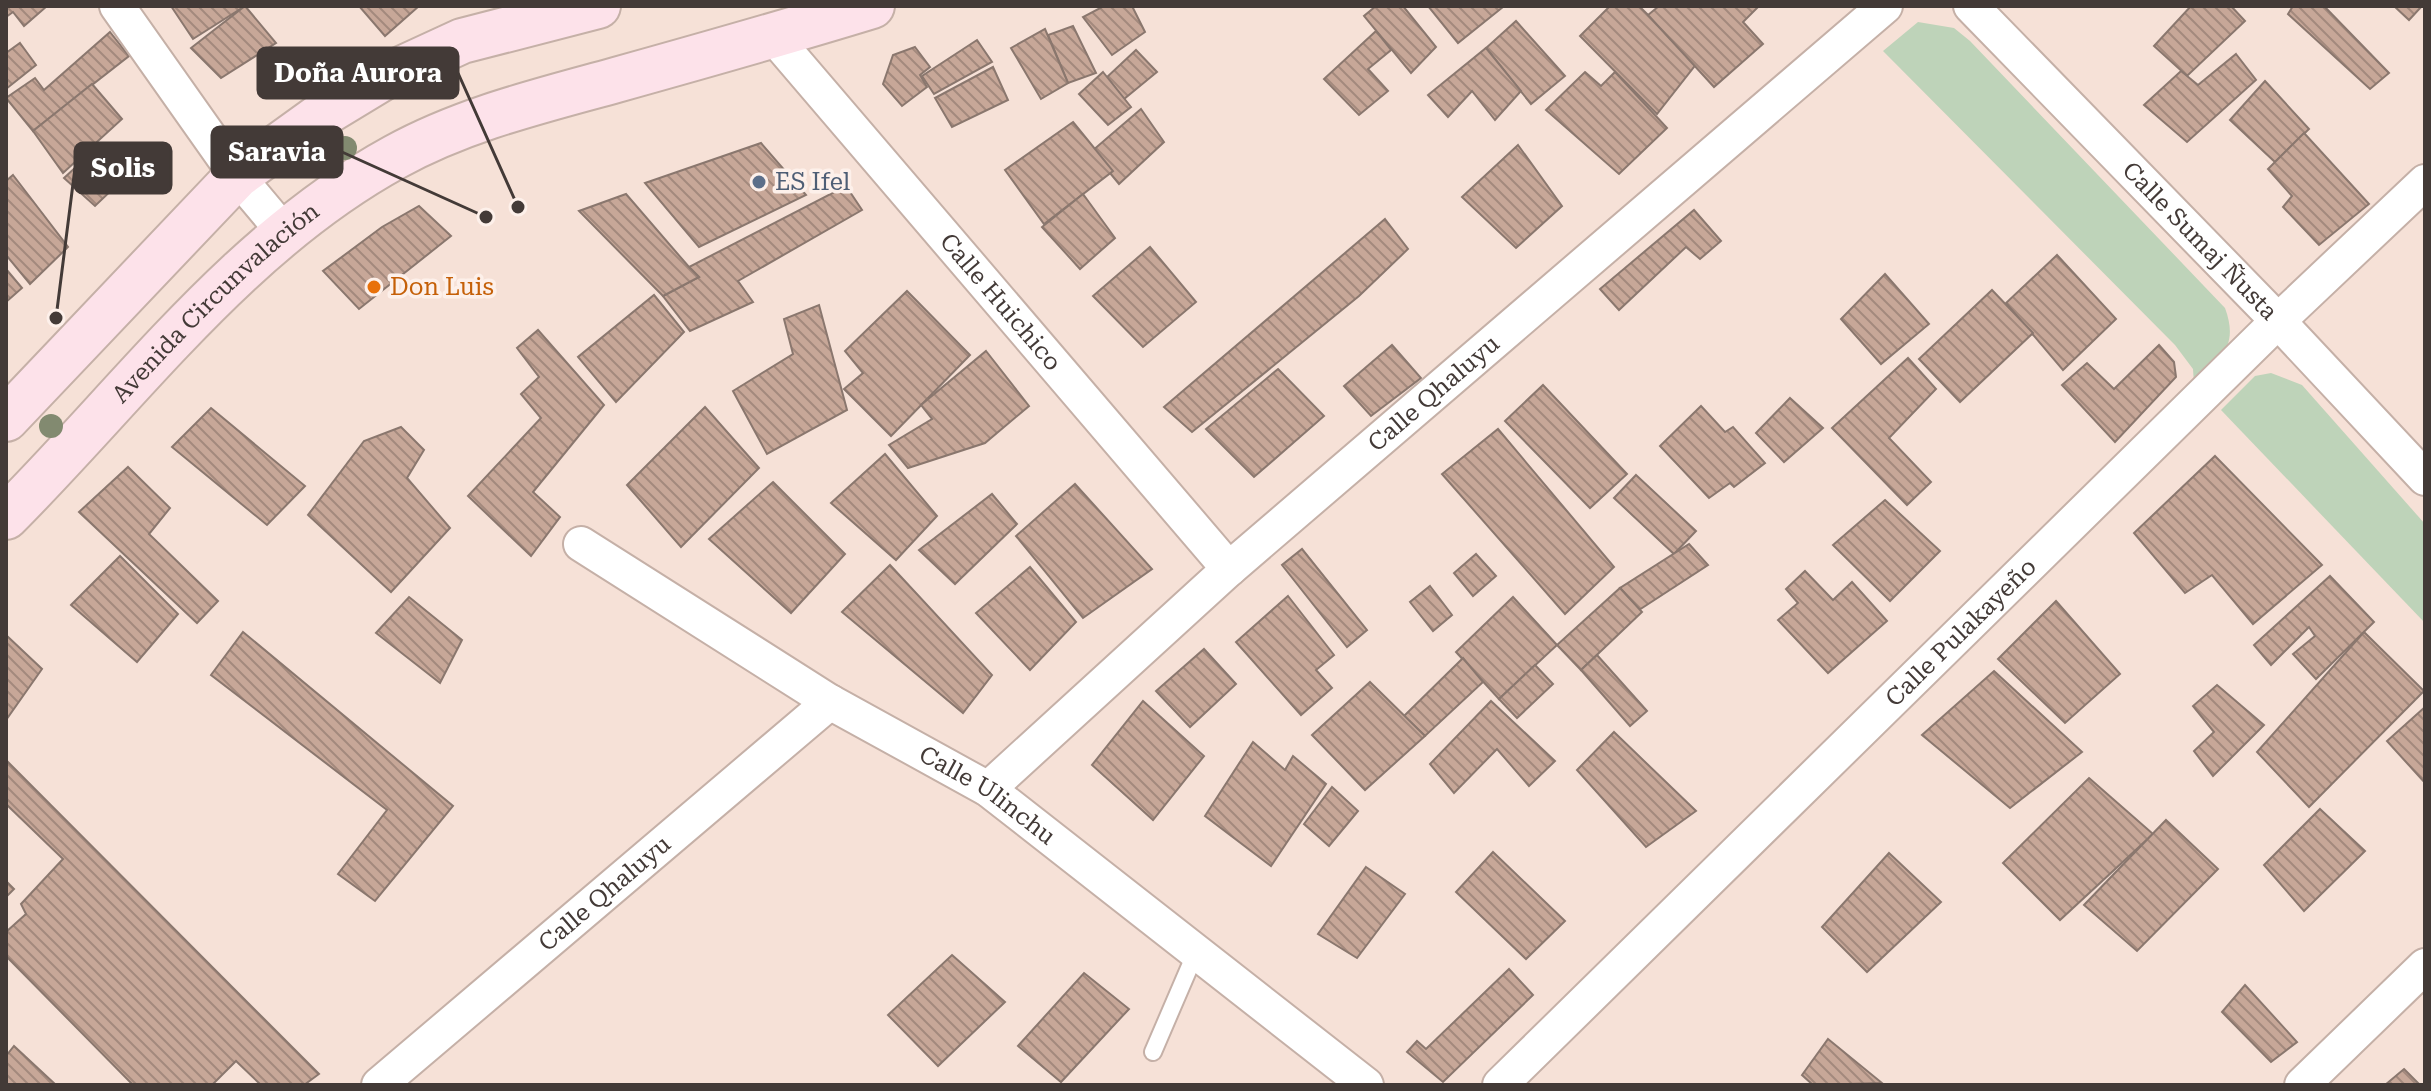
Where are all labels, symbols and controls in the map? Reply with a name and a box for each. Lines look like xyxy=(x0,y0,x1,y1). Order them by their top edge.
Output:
callout: Doña Aurora xyxy=(258,48,458,98)
text: Doña Aurora xyxy=(274,58,442,88)
callout: Saravia xyxy=(212,127,342,177)
text: Saravia xyxy=(228,137,326,167)
callout: Solis xyxy=(75,143,171,193)
text: Solis xyxy=(91,153,155,183)
street label: Calle Sumaj Ñusta xyxy=(2117,156,2283,326)
place label: ES Ifel xyxy=(775,168,850,196)
marker: ES Ifel xyxy=(750,173,768,191)
street label: Avenida Circunvalación xyxy=(106,197,325,409)
street label: Calle Huichico xyxy=(934,228,1067,376)
place label: Don Luis xyxy=(390,273,494,301)
marker: Don Luis xyxy=(365,278,383,296)
street label: Calle Qhaluyu xyxy=(1362,329,1505,457)
street label: Calle Pulakayeño xyxy=(1880,553,2042,712)
street label: Calle Ulinchu xyxy=(914,740,1061,850)
street label: Calle Qhaluyu xyxy=(533,830,676,957)

